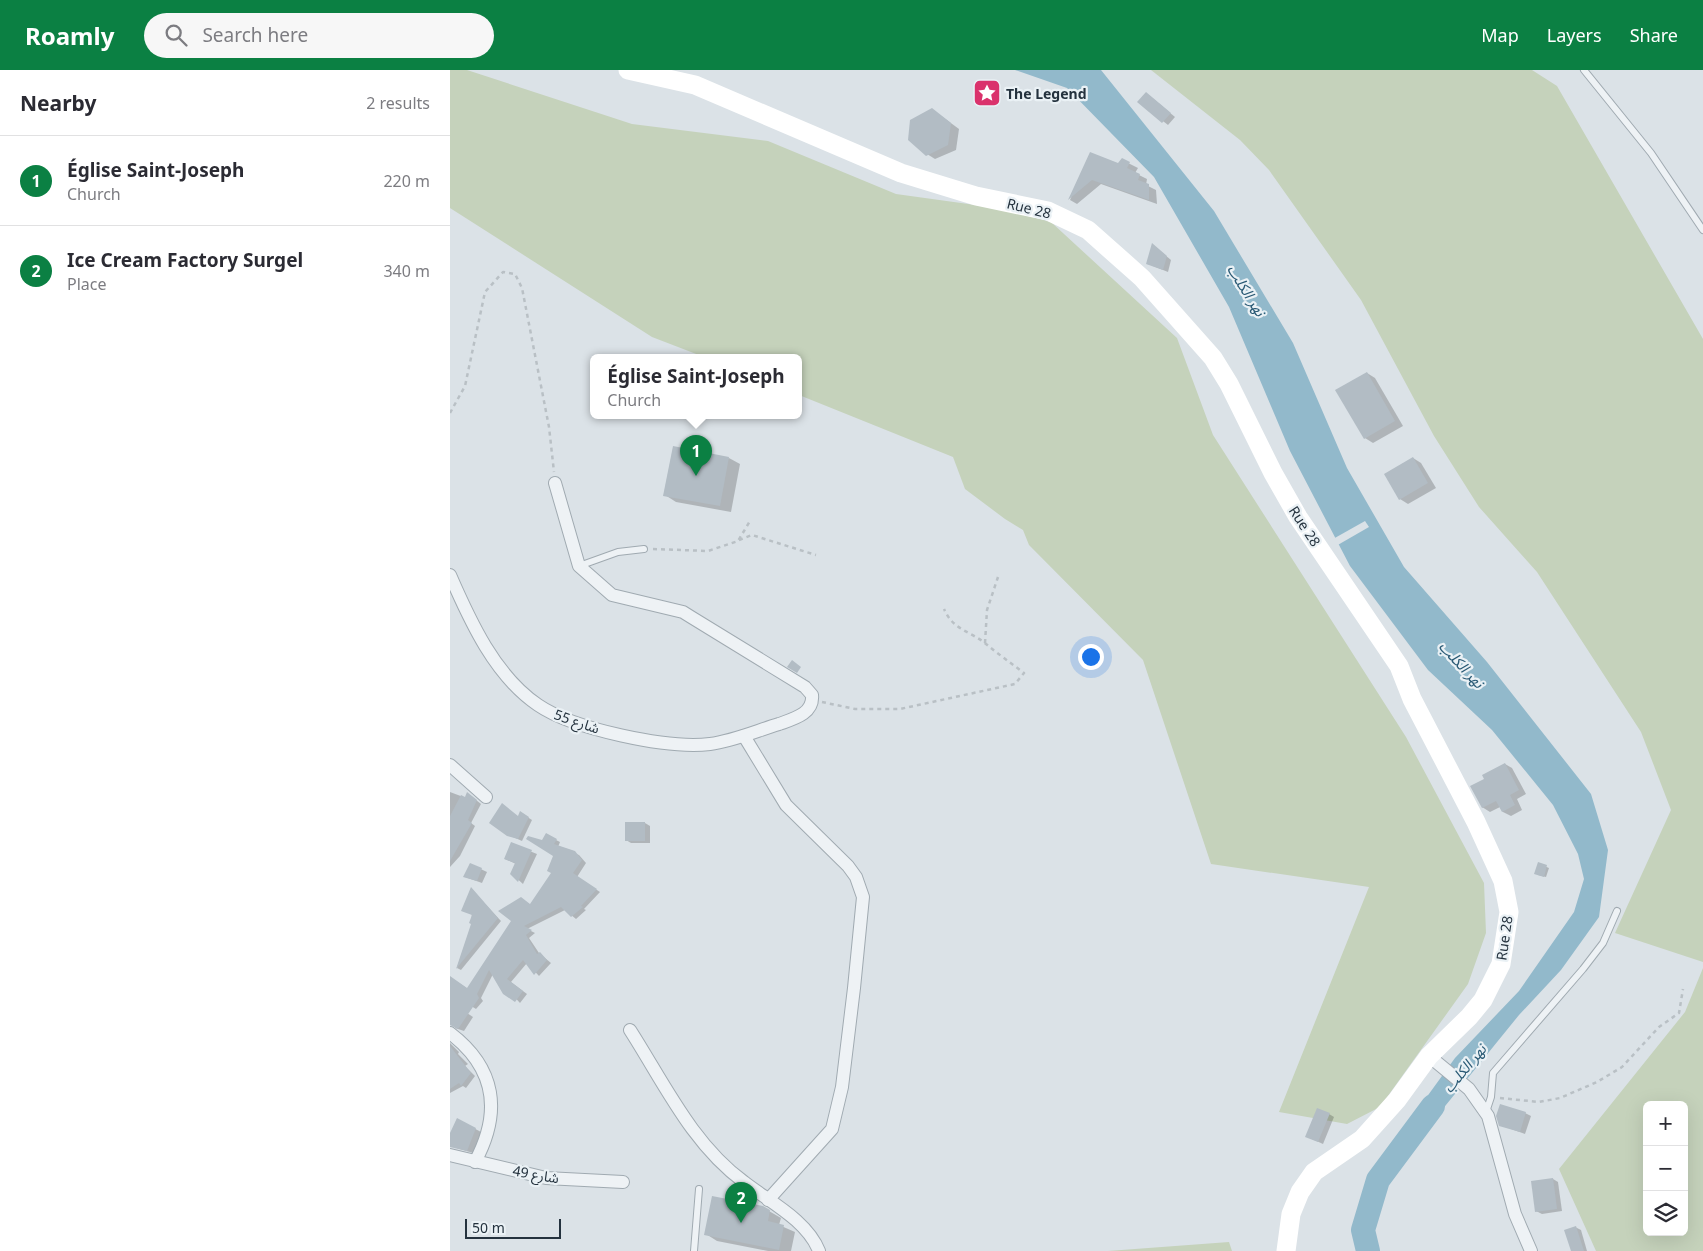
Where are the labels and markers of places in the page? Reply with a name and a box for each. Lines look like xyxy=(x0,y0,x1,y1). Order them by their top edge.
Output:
place icon: The Legend xyxy=(972,78,1002,108)
place label: The Legend xyxy=(1006,84,1087,103)
pin: 1 xyxy=(680,435,712,476)
pin: 2 xyxy=(725,1182,757,1223)

